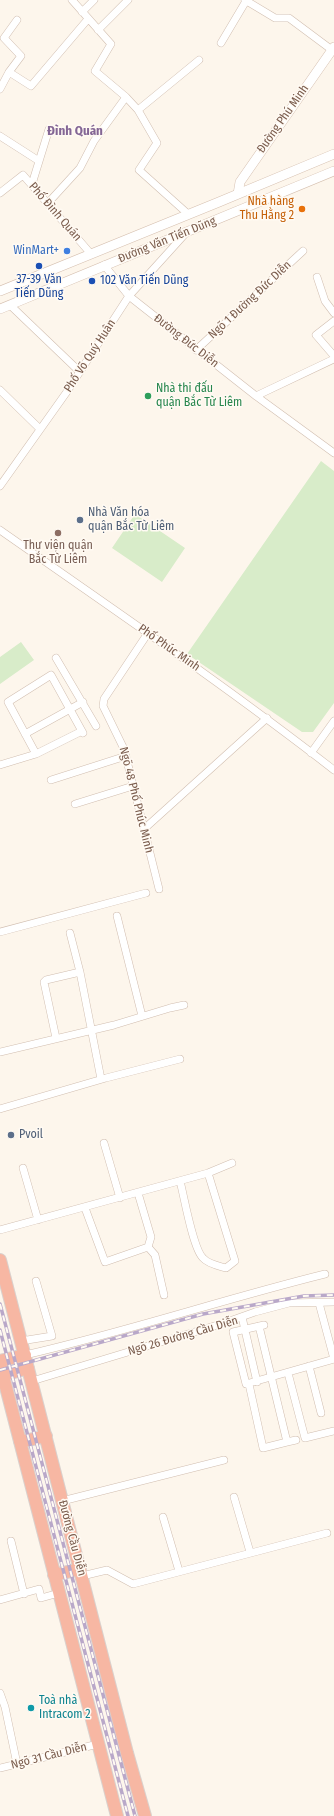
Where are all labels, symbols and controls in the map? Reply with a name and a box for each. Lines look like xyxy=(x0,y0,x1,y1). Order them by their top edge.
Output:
street label: Đường Phú Minh xyxy=(254,82,312,156)
district label: Đình Quán xyxy=(47,123,103,139)
street label: Phố Đình Quán xyxy=(26,180,84,244)
place label: Nhà hàng Thu Hằng 2 xyxy=(240,195,294,223)
marker: Nhà hàng Thu Hằng 2 xyxy=(297,204,307,214)
street label: Đường Văn Tiến Dũng xyxy=(116,214,218,266)
place label: WinMart+ xyxy=(13,244,59,258)
marker: WinMart+ xyxy=(62,246,72,256)
street label: Ngõ 1 Đường Đức Diễn xyxy=(206,258,294,342)
marker: 37-39 Văn Tiến Dũng xyxy=(34,261,44,271)
place label: 37-39 Văn Tiến Dũng xyxy=(15,273,63,301)
place label: 102 Văn Tiến Dũng xyxy=(100,274,188,288)
marker: 102 Văn Tiến Dũng xyxy=(87,276,97,286)
street label: Đường Đức Diễn xyxy=(151,311,221,371)
street label: Phố Võ Quý Huân xyxy=(61,317,119,395)
place label: Nhà thi đấu quận Bắc Từ Liêm xyxy=(156,382,242,410)
marker: Nhà thi đấu quận Bắc Từ Liêm xyxy=(143,391,153,401)
place label: Nhà Văn hóa quận Bắc Từ Liêm xyxy=(88,506,174,534)
marker: Nhà Văn hóa quận Bắc Từ Liêm xyxy=(75,515,85,525)
marker: Thư viện quận Bắc Từ Liêm xyxy=(53,528,63,538)
place label: Thư viện quận Bắc Từ Liêm xyxy=(23,539,93,567)
street label: Phố Phúc Minh xyxy=(135,621,203,675)
street label: Ngõ 48 Phố Phúc Minh xyxy=(116,745,156,855)
place label: Pvoil xyxy=(19,1128,43,1142)
marker: Pvoil xyxy=(6,1130,16,1140)
street label: Ngõ 26 Đường Cầu Diễn xyxy=(126,1313,240,1359)
street label: Đường Cầu Diễn xyxy=(55,1498,89,1578)
place label: Toà nhà Intracom 2 xyxy=(39,1694,91,1722)
marker: Toà nhà Intracom 2 xyxy=(26,1703,36,1713)
street label: Ngõ 31 Cầu Diễn xyxy=(10,1740,88,1772)

